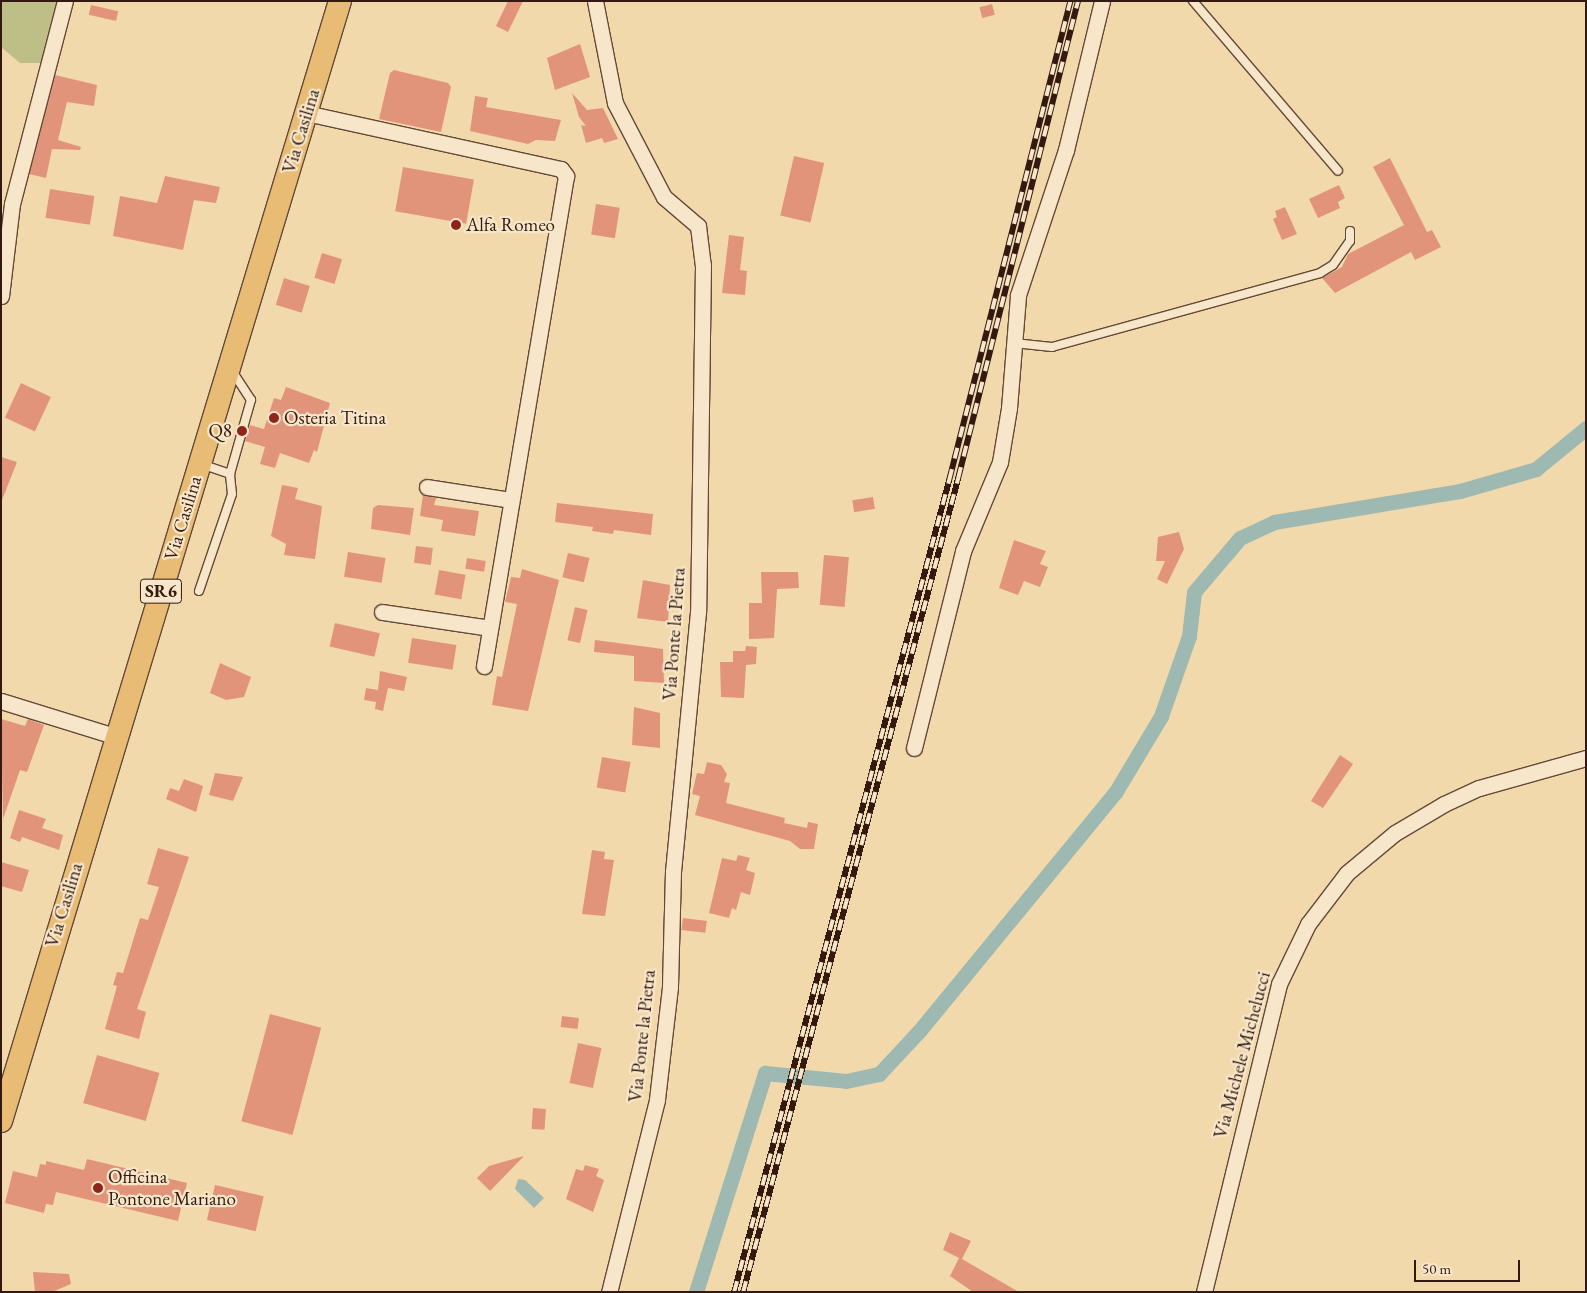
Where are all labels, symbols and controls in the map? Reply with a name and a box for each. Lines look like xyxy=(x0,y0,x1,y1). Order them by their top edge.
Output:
street label: Via Casilina xyxy=(277,86,325,176)
place label: Alfa Romeo xyxy=(466,214,555,236)
marker: Alfa Romeo xyxy=(450,219,462,231)
place label: Osteria Titina xyxy=(284,407,386,429)
marker: Osteria Titina xyxy=(268,412,280,424)
place label: Q8 xyxy=(208,420,232,442)
marker: Q8 xyxy=(236,425,248,437)
street label: Via Casilina xyxy=(159,473,207,563)
street label: Via Ponte la Pietra xyxy=(658,567,690,701)
road number: SR6 xyxy=(140,576,182,606)
street label: Via Casilina xyxy=(40,860,88,950)
street label: Via Ponte la Pietra xyxy=(624,969,660,1103)
street label: Via Michele Michelucci xyxy=(1209,969,1275,1141)
place label: Officina Pontone Mariano xyxy=(108,1166,236,1210)
marker: Officina Pontone Mariano xyxy=(92,1182,104,1194)
scale bar xyxy=(1417,1250,1523,1282)
text: 50 m xyxy=(1422,1259,1451,1278)

